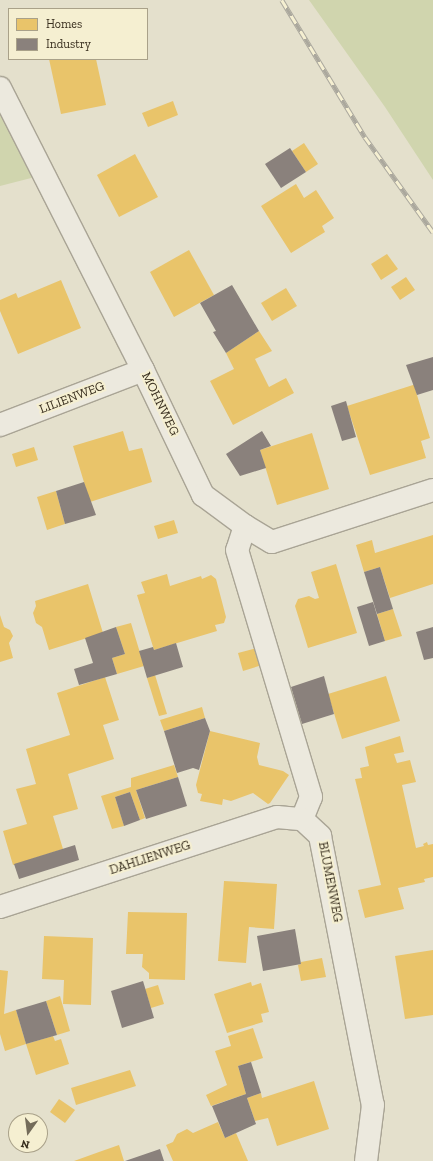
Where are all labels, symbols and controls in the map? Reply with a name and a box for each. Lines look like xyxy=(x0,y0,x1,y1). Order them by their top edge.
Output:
legend xyxy=(8,8,148,60)
text: Homes xyxy=(46,17,82,31)
text: Industry xyxy=(46,37,91,51)
street label: MOHNWEG xyxy=(138,370,182,438)
street label: LILIENWEG xyxy=(37,378,107,418)
street label: DAHLIENWEG xyxy=(108,838,192,878)
street label: BLUMENWEG xyxy=(315,841,345,923)
north arrow xyxy=(8,1113,48,1153)
text: N xyxy=(20,1137,31,1151)

